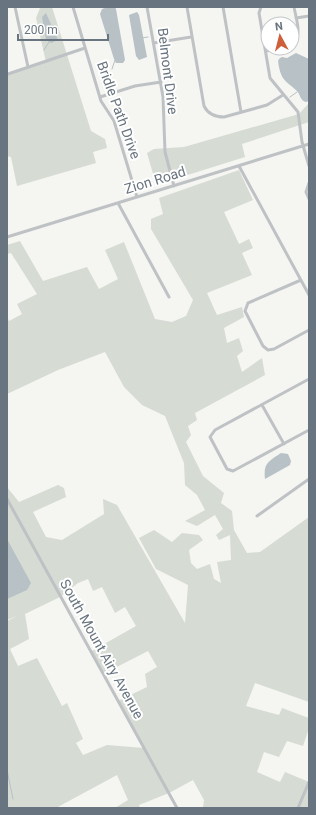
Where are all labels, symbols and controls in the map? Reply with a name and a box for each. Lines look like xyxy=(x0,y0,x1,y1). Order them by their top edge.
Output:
scale bar xyxy=(18,16,108,42)
north arrow xyxy=(260,16,300,56)
text: N xyxy=(274,20,284,33)
text: 200 m xyxy=(24,23,58,37)
street label: Belmont Drive xyxy=(155,27,181,115)
street label: Bridle Path Drive xyxy=(94,59,144,161)
street label: Zion Road xyxy=(122,163,188,197)
street label: South Mount Airy Avenue xyxy=(57,577,147,721)

